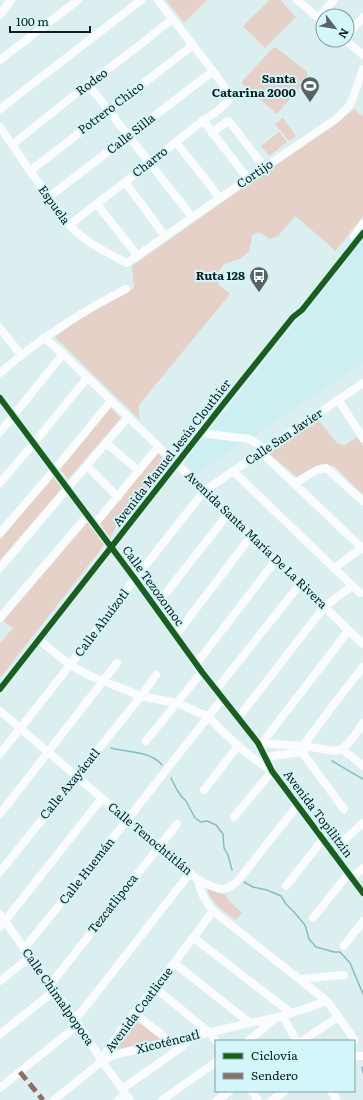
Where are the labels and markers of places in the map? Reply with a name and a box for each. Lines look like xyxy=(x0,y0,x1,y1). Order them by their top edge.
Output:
place label: Santa Catarina 2000 xyxy=(212,69,297,101)
sports icon: Santa Catarina 2000 xyxy=(299,75,321,103)
bus stop icon: Ruta 128 xyxy=(248,265,270,293)
place label: Ruta 128 xyxy=(196,266,245,284)

